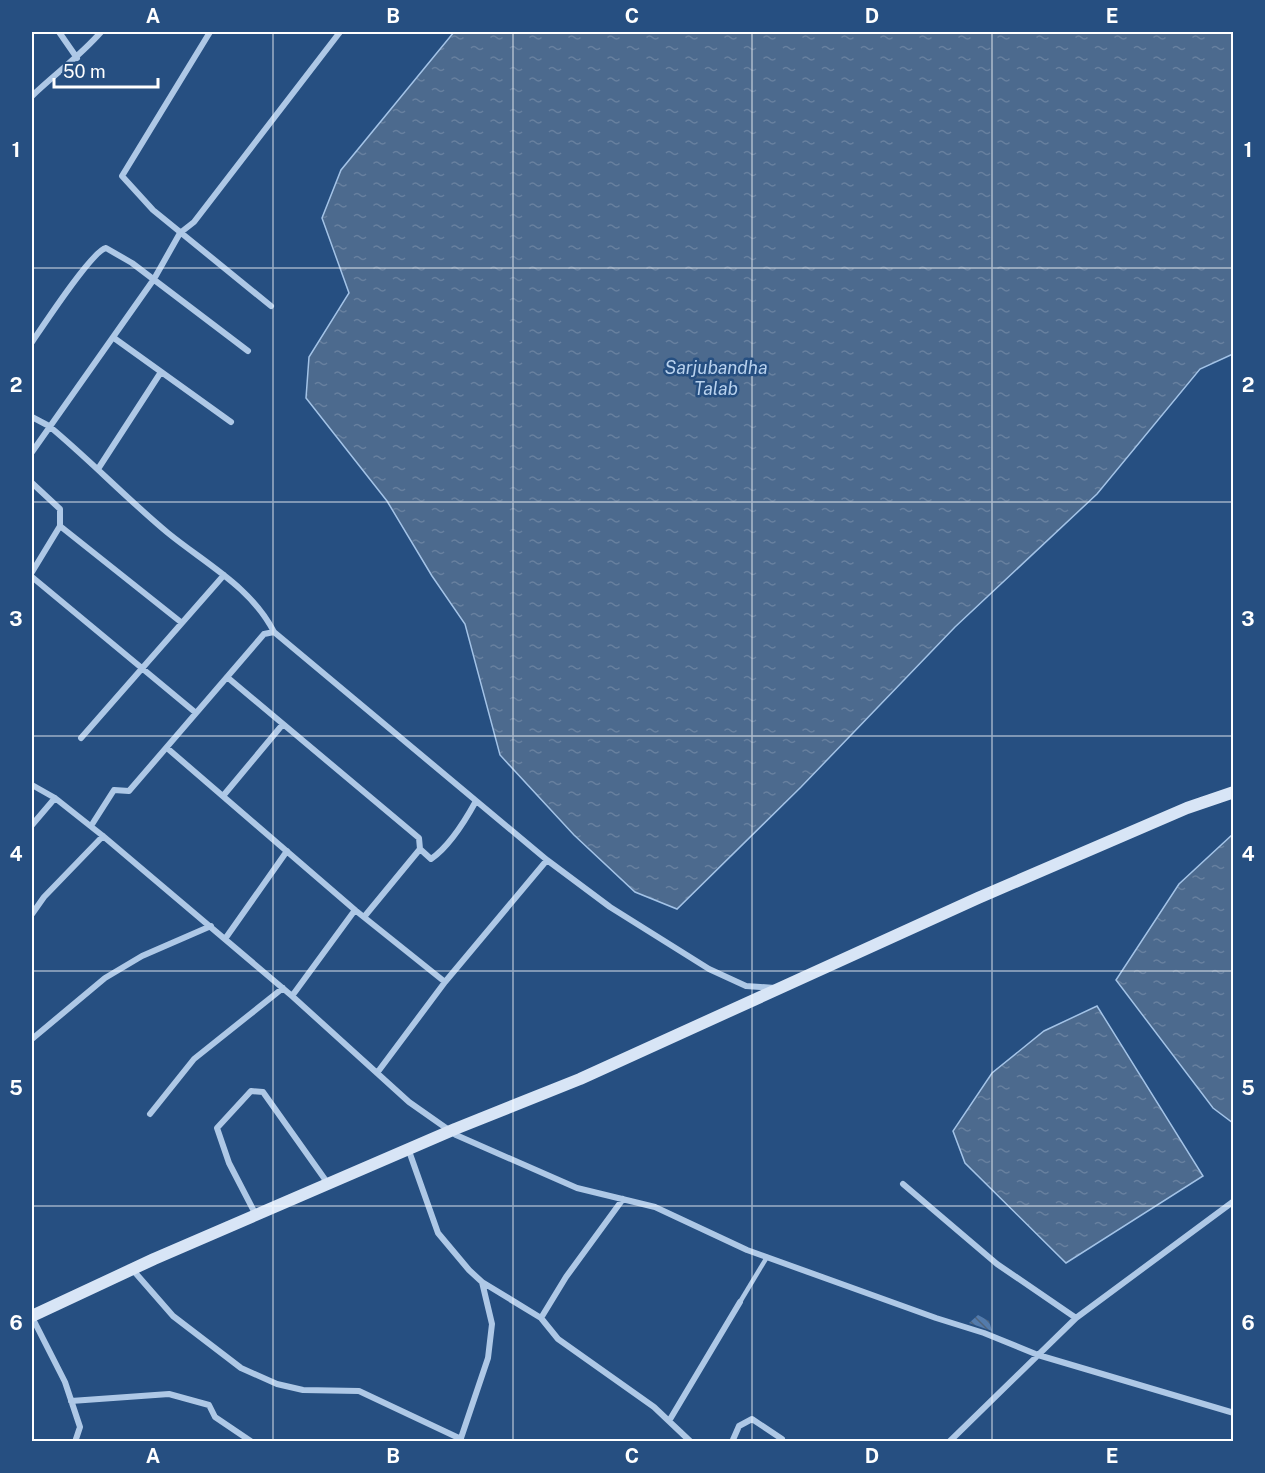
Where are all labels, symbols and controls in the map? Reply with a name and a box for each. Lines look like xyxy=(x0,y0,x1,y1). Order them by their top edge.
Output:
text: A xyxy=(146,4,160,28)
text: B xyxy=(386,4,400,28)
text: C xyxy=(625,4,639,28)
text: D xyxy=(865,4,879,28)
text: E xyxy=(1106,4,1118,28)
scale bar xyxy=(54,51,158,89)
text: 50 m xyxy=(63,61,106,82)
text: 1 xyxy=(12,138,20,162)
text: 1 xyxy=(1244,138,1252,162)
water label: Sarjubandha Talab xyxy=(664,357,768,399)
text: 2 xyxy=(10,373,22,397)
text: 2 xyxy=(1242,373,1254,397)
text: 3 xyxy=(9,607,23,631)
text: 3 xyxy=(1241,607,1255,631)
text: 4 xyxy=(9,842,23,866)
text: 4 xyxy=(1241,842,1255,866)
text: 5 xyxy=(9,1076,23,1100)
text: 5 xyxy=(1241,1076,1255,1100)
text: 6 xyxy=(9,1311,23,1335)
text: 6 xyxy=(1241,1311,1255,1335)
text: A xyxy=(146,1444,160,1468)
text: B xyxy=(386,1444,400,1468)
text: C xyxy=(625,1444,639,1468)
text: D xyxy=(865,1444,879,1468)
text: E xyxy=(1106,1444,1118,1468)

